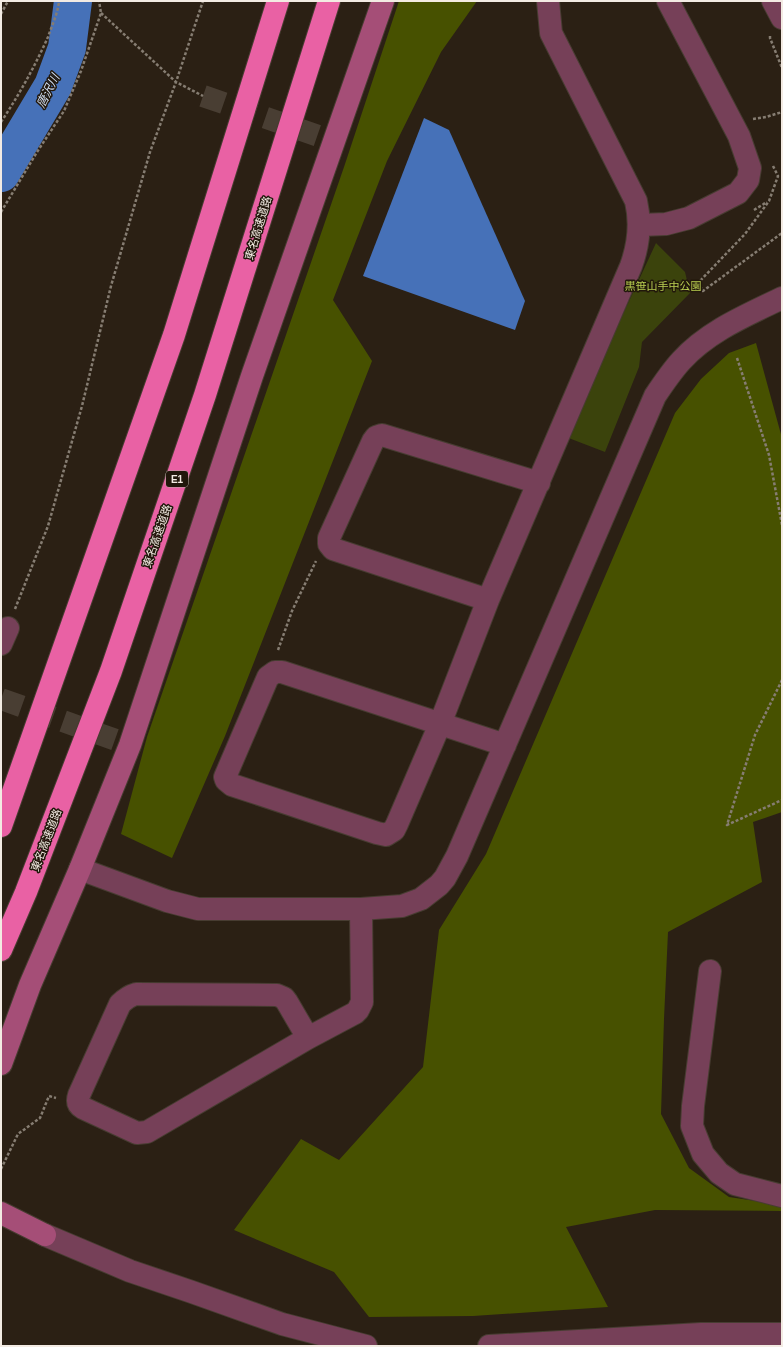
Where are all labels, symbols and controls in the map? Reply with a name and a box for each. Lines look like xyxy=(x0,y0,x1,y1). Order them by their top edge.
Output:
water label: 唐沢川 xyxy=(34,70,63,110)
street label: 東名高速道路 xyxy=(243,195,273,261)
park label: 黒笹山手中公園 xyxy=(625,280,702,292)
road number: E1 xyxy=(166,471,188,487)
street label: 東名高速道路 xyxy=(141,503,173,569)
street label: 東名高速道路 xyxy=(29,807,63,873)

